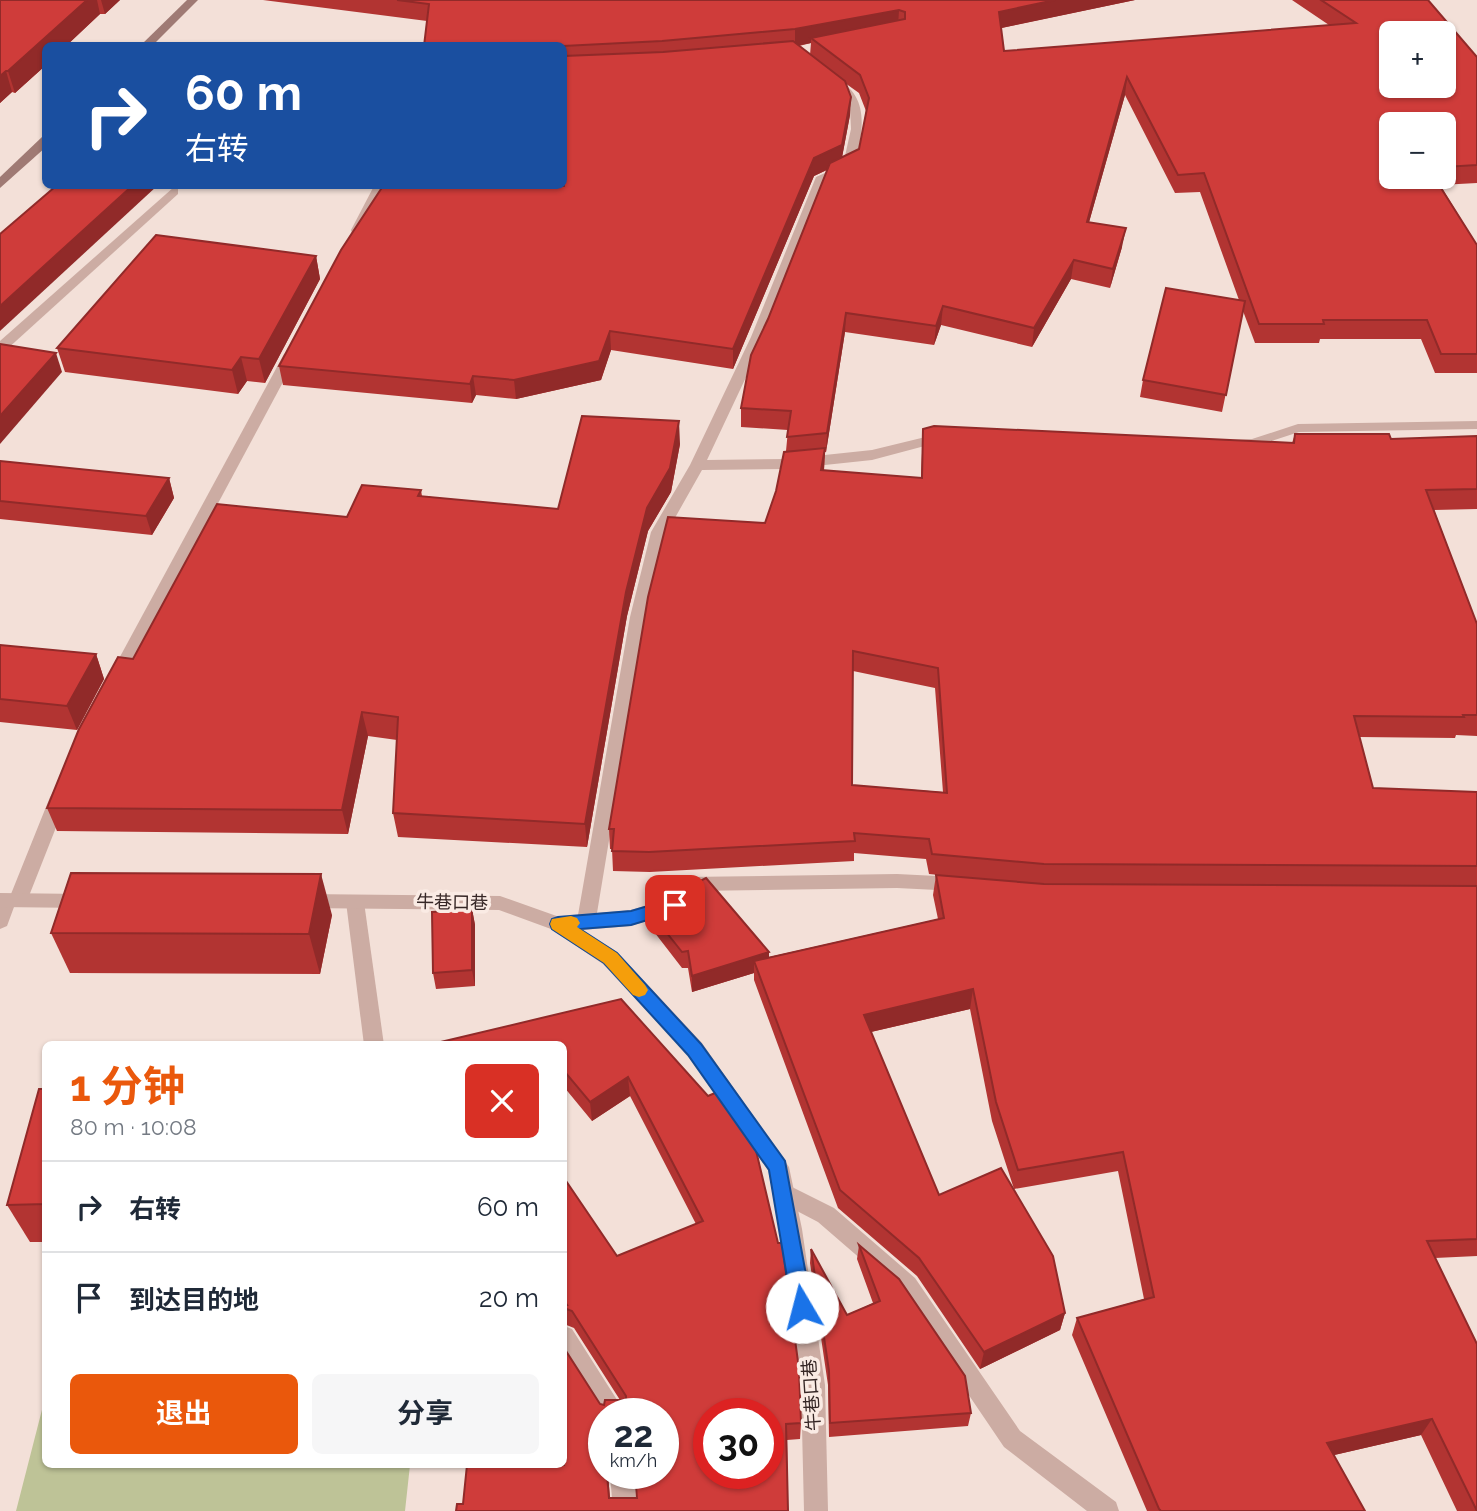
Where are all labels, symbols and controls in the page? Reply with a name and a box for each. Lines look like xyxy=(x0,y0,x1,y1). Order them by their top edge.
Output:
map controls xyxy=(1379,21,1456,189)
button: + xyxy=(1379,21,1456,98)
text: 60 m xyxy=(185,64,302,121)
icon: right xyxy=(70,70,161,161)
button: − xyxy=(1379,112,1456,189)
text: 右转 xyxy=(185,130,249,167)
pin xyxy=(645,875,705,935)
icon: arrive xyxy=(656,886,694,924)
street label: 牛巷口巷 xyxy=(416,891,488,913)
text: 1 分钟 xyxy=(70,1062,185,1111)
button: close xyxy=(465,1064,539,1138)
text: 80 m · 10:08 xyxy=(70,1113,197,1140)
icon: right xyxy=(70,1188,108,1226)
text: 60 m xyxy=(477,1192,539,1222)
text: 右转 xyxy=(129,1194,181,1224)
position arrow xyxy=(765,1270,839,1344)
icon: arrive xyxy=(70,1279,108,1317)
text: 20 m xyxy=(479,1283,539,1313)
text: 到达目的地 xyxy=(129,1285,259,1315)
street label: 牛巷口巷 xyxy=(798,1358,824,1432)
button: 退出 xyxy=(70,1374,298,1454)
button: 分享 xyxy=(312,1374,539,1454)
speed limit sign: 30 xyxy=(693,1398,784,1489)
text: 22 xyxy=(614,1414,653,1455)
text: km/h xyxy=(610,1450,657,1471)

